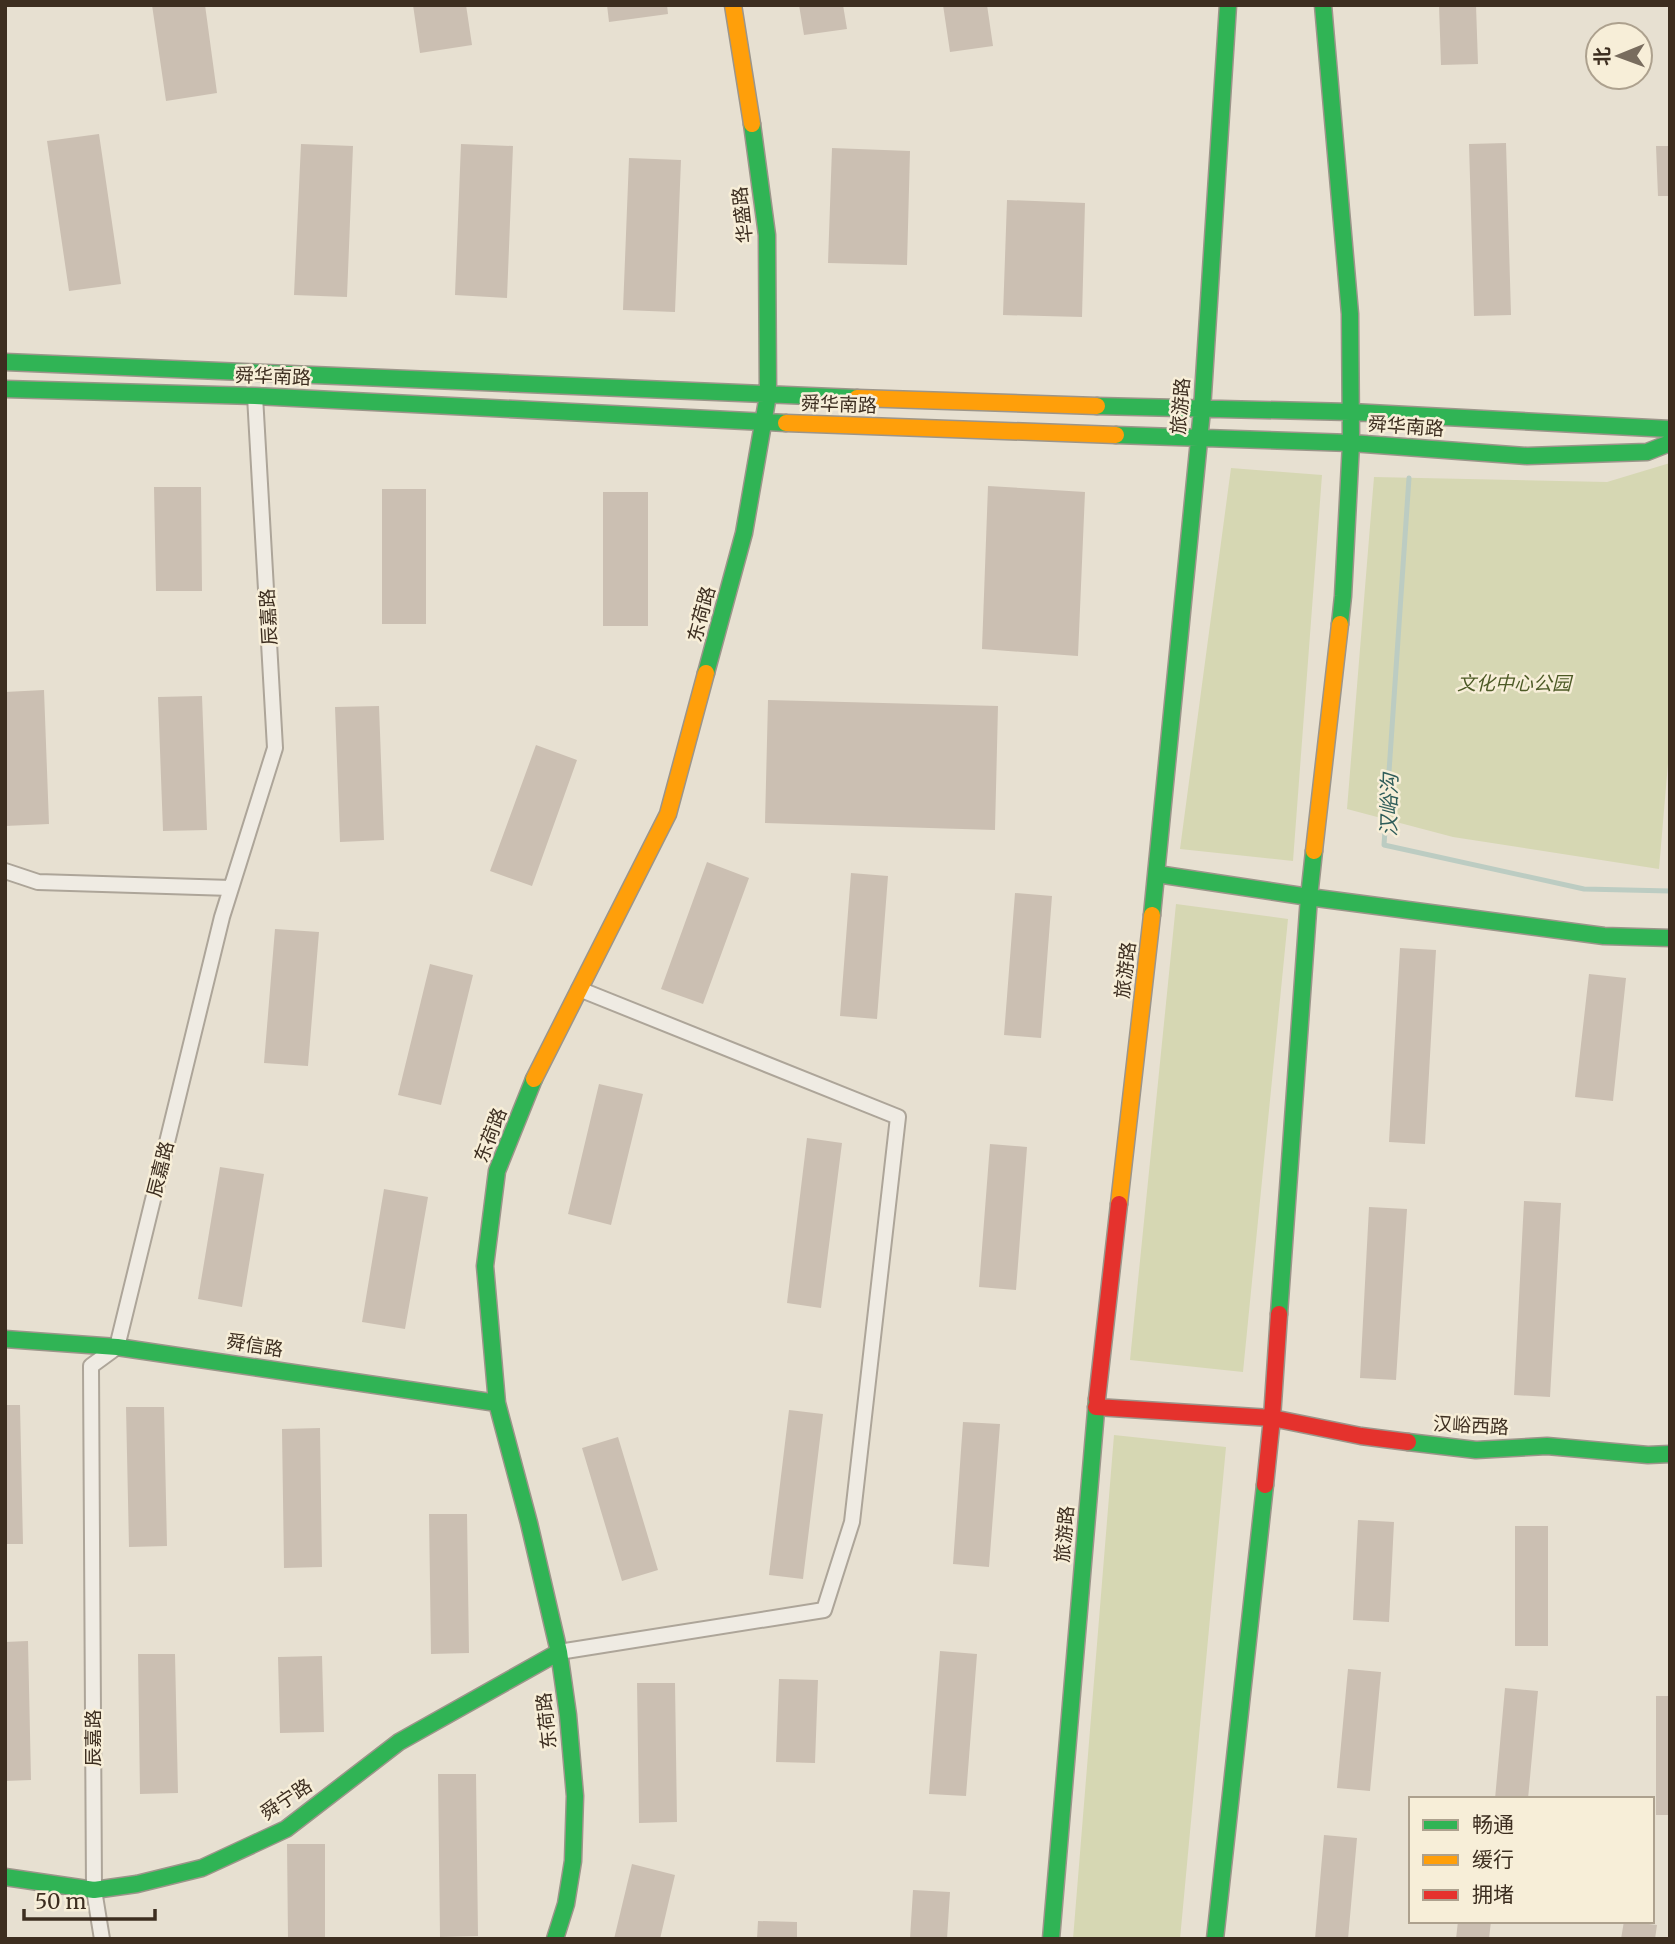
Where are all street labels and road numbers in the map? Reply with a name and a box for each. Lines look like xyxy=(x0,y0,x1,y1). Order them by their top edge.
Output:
street label: 华盛路 xyxy=(727,185,757,245)
street label: 舜华南路 xyxy=(235,363,311,389)
street label: 旅游路 xyxy=(1166,377,1194,435)
street label: 舜华南路 xyxy=(801,391,877,417)
street label: 舜华南路 xyxy=(1367,411,1445,441)
street label: 东荷路 xyxy=(682,583,720,645)
street label: 辰嘉路 xyxy=(255,588,281,646)
street label: 旅游路 xyxy=(1110,940,1140,1000)
street label: 东荷路 xyxy=(469,1104,511,1166)
street label: 辰嘉路 xyxy=(141,1138,179,1200)
street label: 舜信路 xyxy=(225,1329,285,1361)
street label: 汉峪西路 xyxy=(1432,1411,1510,1439)
street label: 旅游路 xyxy=(1050,1505,1078,1563)
street label: 东荷路 xyxy=(531,1691,561,1751)
street label: 辰嘉路 xyxy=(81,1709,105,1767)
street label: 舜宁路 xyxy=(256,1773,316,1825)

